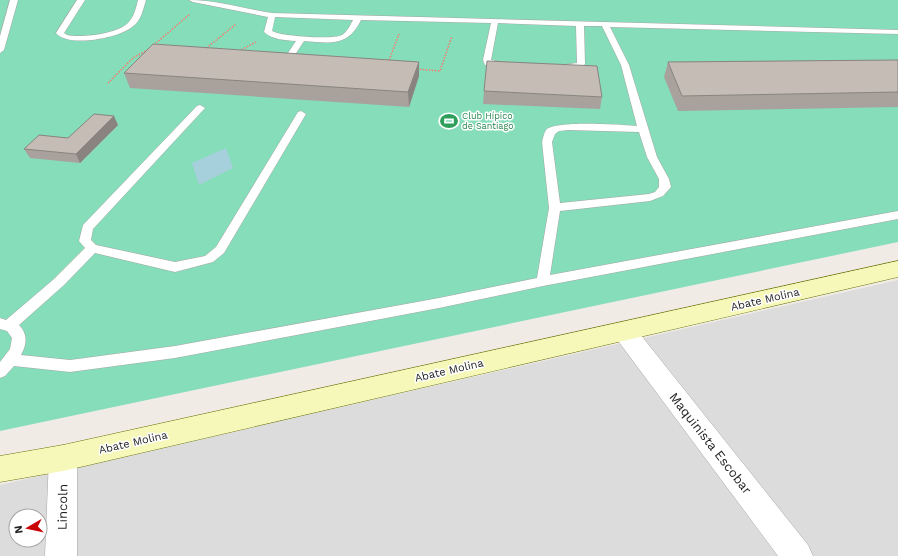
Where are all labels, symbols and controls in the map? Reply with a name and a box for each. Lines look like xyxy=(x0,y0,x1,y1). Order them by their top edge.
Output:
sports icon: Club Hípico de Santiago xyxy=(439,111,459,131)
place label: Club Hípico de Santiago xyxy=(462,111,514,131)
street label: Abate Molina xyxy=(729,285,801,314)
street label: Abate Molina xyxy=(413,356,485,385)
street label: Maquinista Escobar xyxy=(666,390,755,497)
street label: Abate Molina xyxy=(97,428,169,457)
street label: Lincoln xyxy=(55,484,70,530)
north arrow xyxy=(8,508,48,548)
text: N xyxy=(12,524,26,535)

